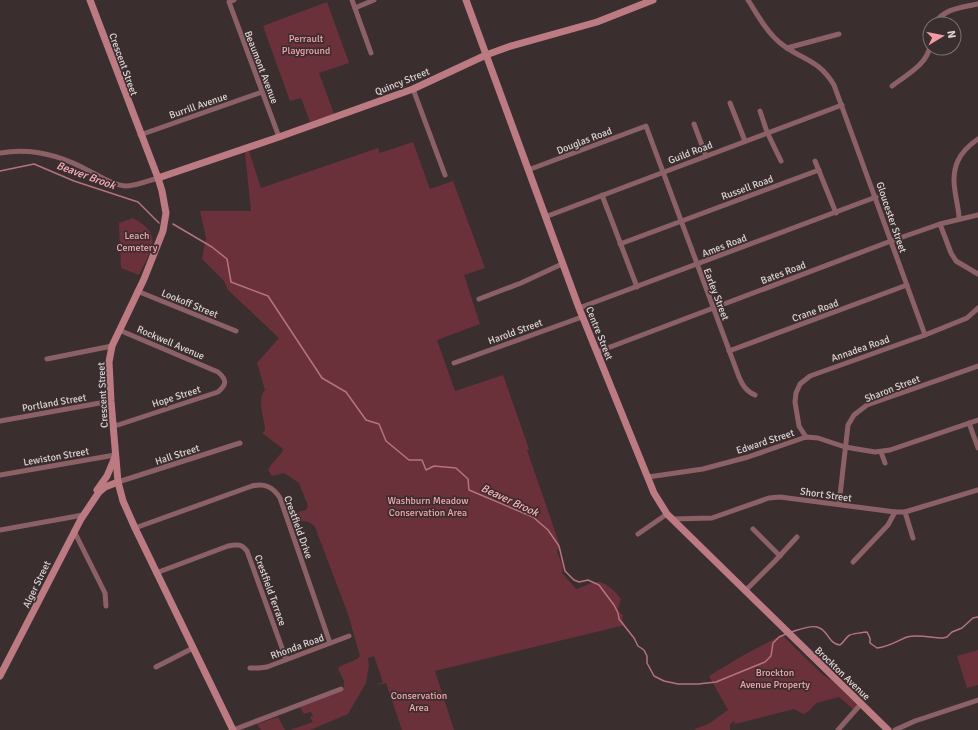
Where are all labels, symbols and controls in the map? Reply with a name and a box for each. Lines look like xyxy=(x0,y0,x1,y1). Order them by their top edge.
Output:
north arrow xyxy=(922,16,962,56)
street label: Beaumont Avenue xyxy=(242,29,281,106)
text: N xyxy=(944,29,958,39)
street label: Crescent Street xyxy=(106,31,140,98)
park label: Perrault Playground xyxy=(282,33,330,57)
street label: Quincy Street xyxy=(373,65,432,98)
street label: Burrill Avenue xyxy=(168,90,229,122)
street label: Douglas Road xyxy=(555,125,614,157)
street label: Guild Road xyxy=(667,139,714,167)
water label: Beaver Brook xyxy=(55,159,118,193)
street label: Russell Road xyxy=(720,173,775,203)
street label: Gloucester Street xyxy=(873,180,909,255)
park label: Leach Cemetery xyxy=(117,230,158,254)
street label: Ames Road xyxy=(700,232,748,260)
street label: Bates Road xyxy=(759,259,808,287)
street label: Earley Street xyxy=(701,267,732,323)
street label: Lookoff Street xyxy=(160,287,220,321)
street label: Crane Road xyxy=(790,297,840,325)
street label: Centre Street xyxy=(583,305,615,362)
street label: Harold Street xyxy=(487,316,545,347)
street label: Rockwell Avenue xyxy=(135,323,206,363)
street label: Annadea Road xyxy=(830,333,891,365)
street label: Crescent Street xyxy=(95,361,111,428)
street label: Sharon Street xyxy=(863,373,922,405)
street label: Hope Street xyxy=(150,383,203,410)
street label: Portland Street xyxy=(21,391,88,415)
street label: Edward Street xyxy=(735,427,796,457)
street label: Hall Street xyxy=(154,442,201,468)
street label: Lewiston Street xyxy=(22,445,91,469)
water label: Beaver Brook xyxy=(479,482,542,520)
street label: Short Street xyxy=(799,485,853,505)
street label: Crestfield Drive xyxy=(281,494,315,560)
park label: Washburn Meadow Conservation Area xyxy=(388,495,469,519)
street label: Crestfield Terrace xyxy=(252,553,289,628)
street label: Alger Street xyxy=(20,558,54,610)
street label: Rhonda Road xyxy=(269,632,326,662)
street label: Brockton Avenue xyxy=(812,644,872,703)
park label: Brockton Avenue Property xyxy=(740,667,810,691)
park label: Conservation Area xyxy=(391,690,447,714)

